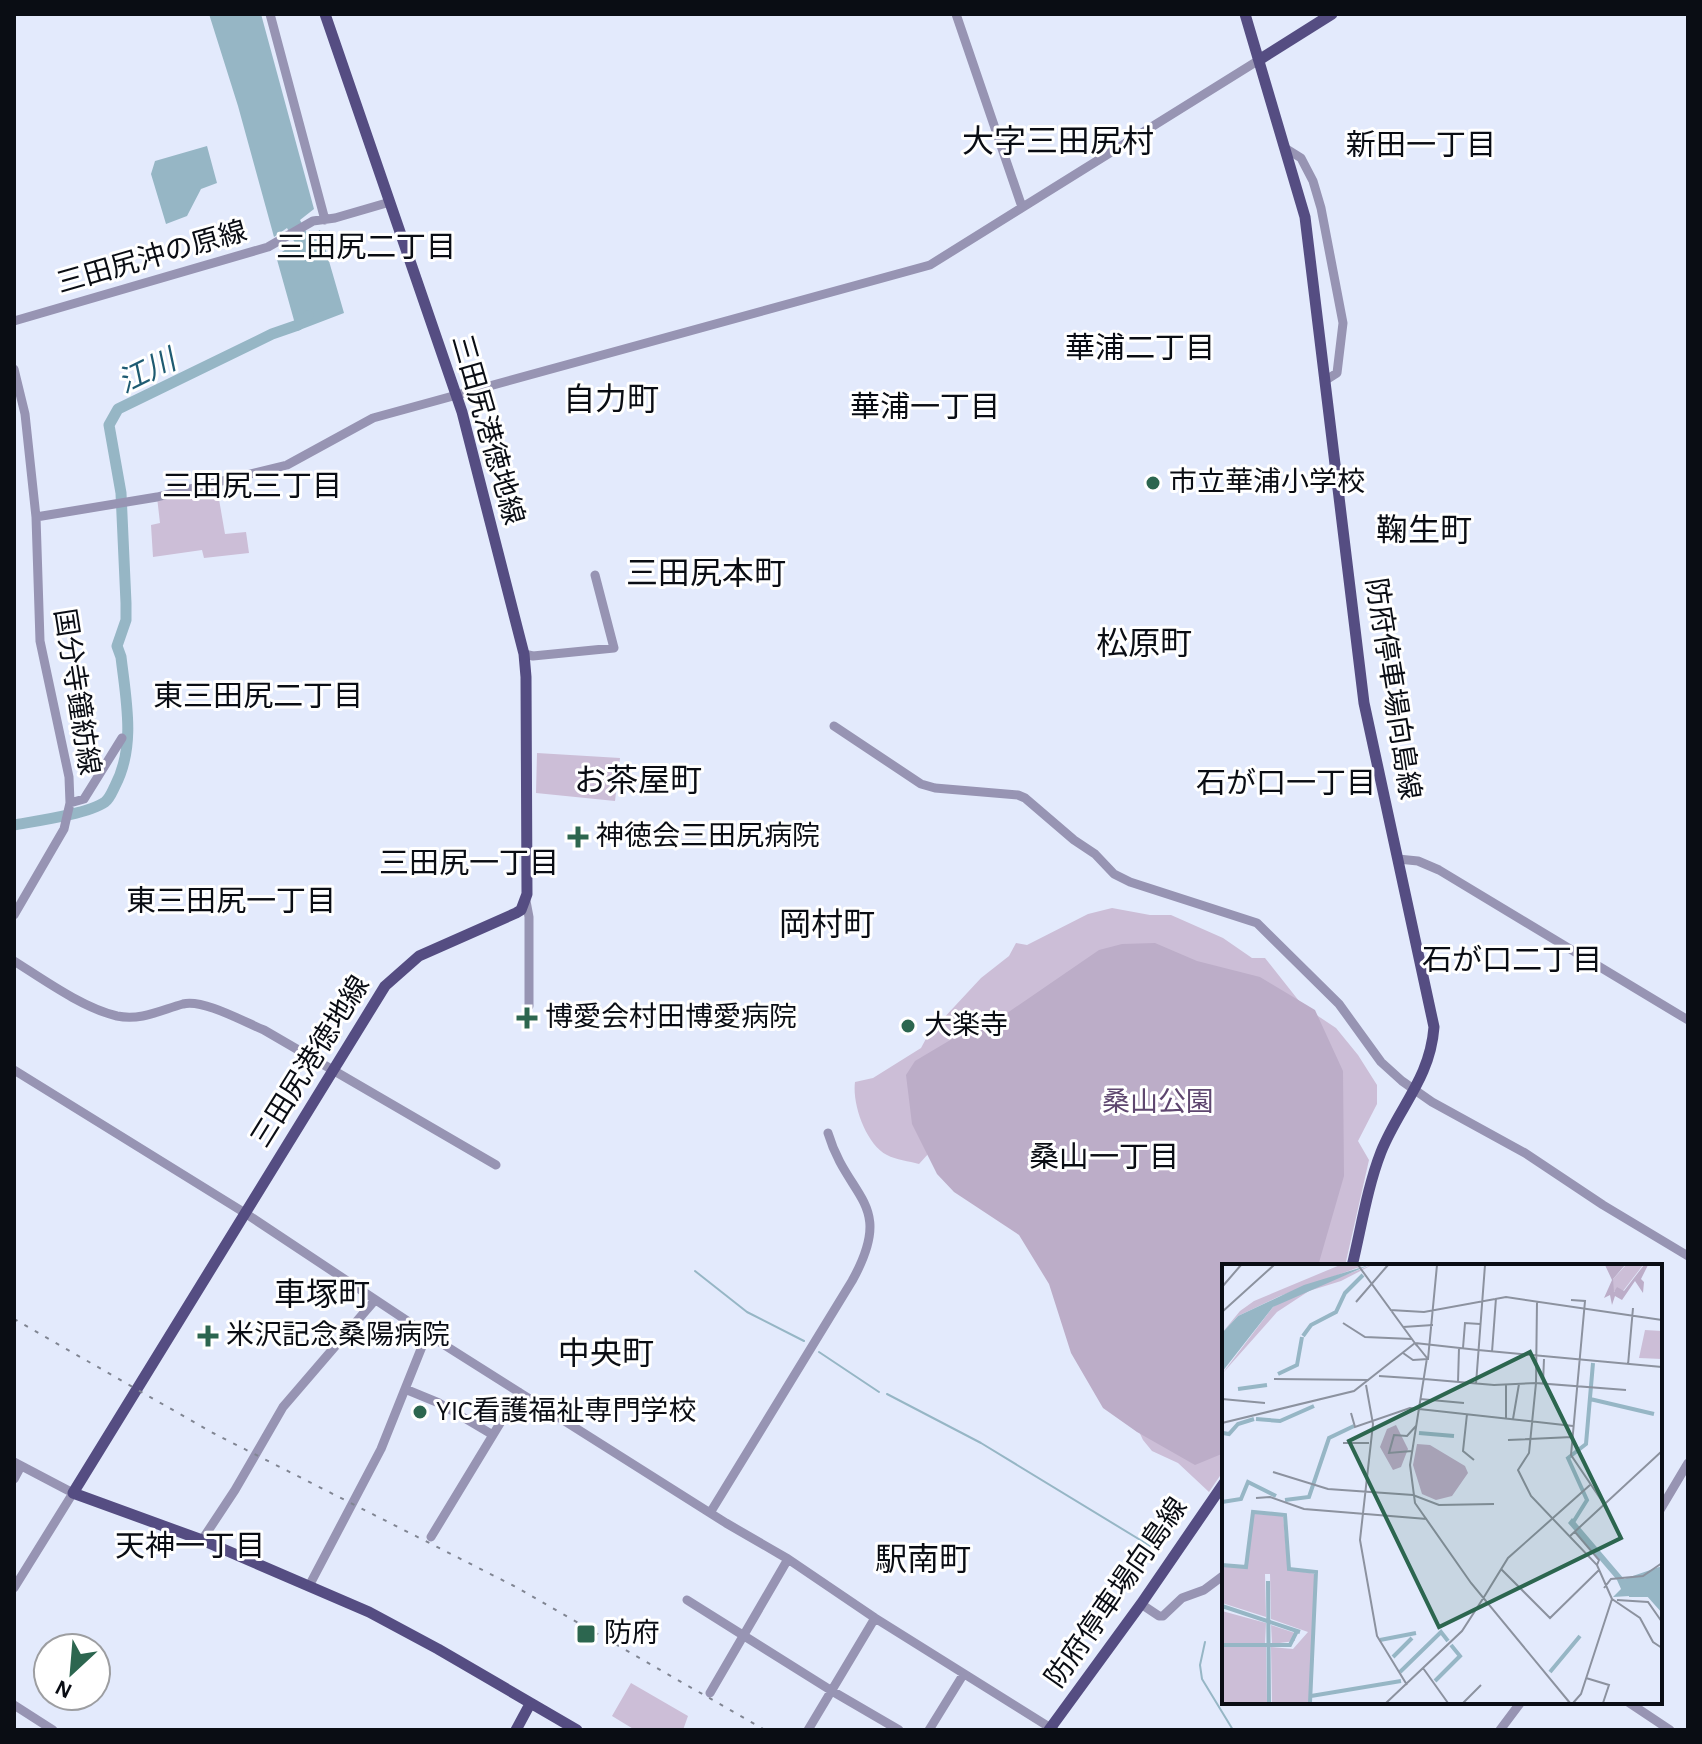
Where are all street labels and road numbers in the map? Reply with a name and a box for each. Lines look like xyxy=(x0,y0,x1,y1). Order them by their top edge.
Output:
street label: 三田尻沖の原線 xyxy=(53,216,250,298)
street label: 三田尻港徳地線 xyxy=(447,331,529,528)
street label: 防府停車場向島線 xyxy=(1361,576,1425,802)
street label: 国分寺鐘紡線 xyxy=(49,607,105,777)
street label: 三田尻港徳地線 xyxy=(245,970,375,1153)
street label: 防府停車場向島線 xyxy=(1040,1492,1193,1693)

